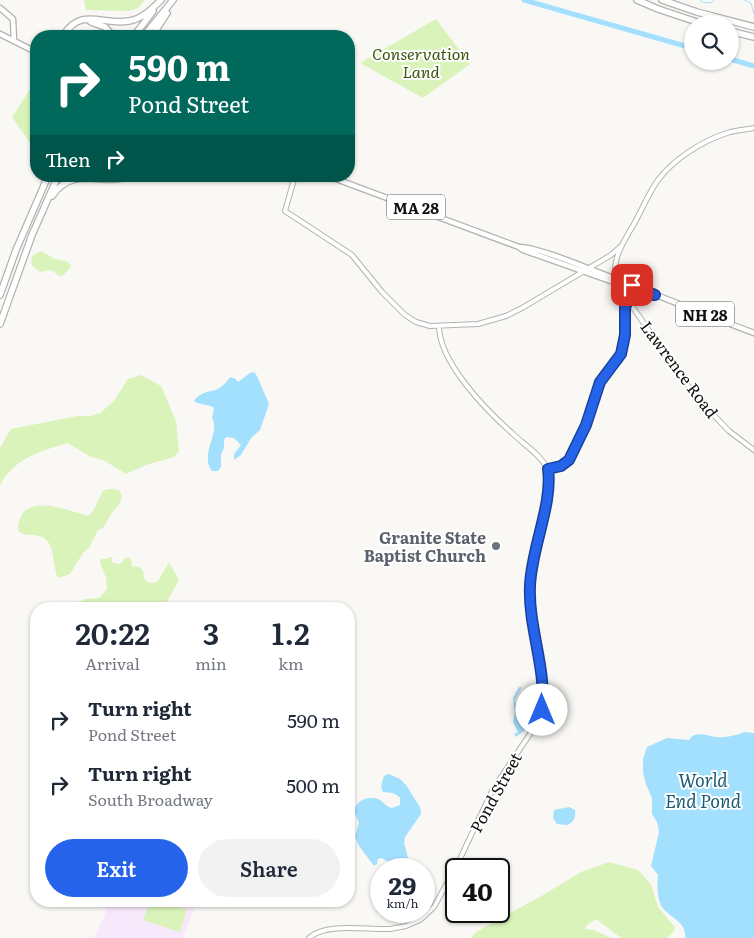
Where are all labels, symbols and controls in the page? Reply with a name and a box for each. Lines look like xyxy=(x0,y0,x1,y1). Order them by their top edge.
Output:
map controls xyxy=(684,15,739,70)
button: search xyxy=(684,15,739,70)
text: 590 m xyxy=(128,40,230,92)
park label: Conservation Land xyxy=(372,41,470,83)
icon: right xyxy=(45,50,110,115)
text: Pond Street xyxy=(128,87,249,120)
text: Then xyxy=(45,145,91,173)
icon: right xyxy=(101,145,129,173)
road number: MA 28 xyxy=(387,194,445,220)
pin xyxy=(611,264,653,306)
icon: arrive xyxy=(618,271,646,299)
road number: NH 28 xyxy=(676,302,734,326)
street label: Lawrence Road xyxy=(635,315,725,423)
place label: Granite State Baptist Church xyxy=(364,525,486,567)
marker: Granite State Baptist Church xyxy=(490,540,502,552)
text: 20:22 xyxy=(75,610,150,654)
text: 3 xyxy=(203,610,219,654)
text: 1.2 xyxy=(272,610,310,654)
text: Arrival xyxy=(85,651,140,675)
text: min xyxy=(195,651,227,675)
text: km xyxy=(278,651,303,675)
position arrow xyxy=(515,683,567,735)
text: Turn right xyxy=(88,694,192,722)
icon: right xyxy=(45,706,73,734)
text: 590 m xyxy=(287,706,340,734)
text: Pond Street xyxy=(88,722,176,746)
street label: Pond Street xyxy=(463,747,527,836)
text: Turn right xyxy=(88,759,192,787)
water label: World End Pond xyxy=(665,766,742,814)
icon: right xyxy=(45,771,73,799)
text: 500 m xyxy=(286,771,340,799)
text: South Broadway xyxy=(88,787,213,811)
button: Exit xyxy=(45,839,188,897)
button: Share xyxy=(198,839,340,897)
speed limit sign: 40 xyxy=(445,858,510,923)
text: 29 xyxy=(389,866,416,903)
text: km/h xyxy=(387,894,418,912)

